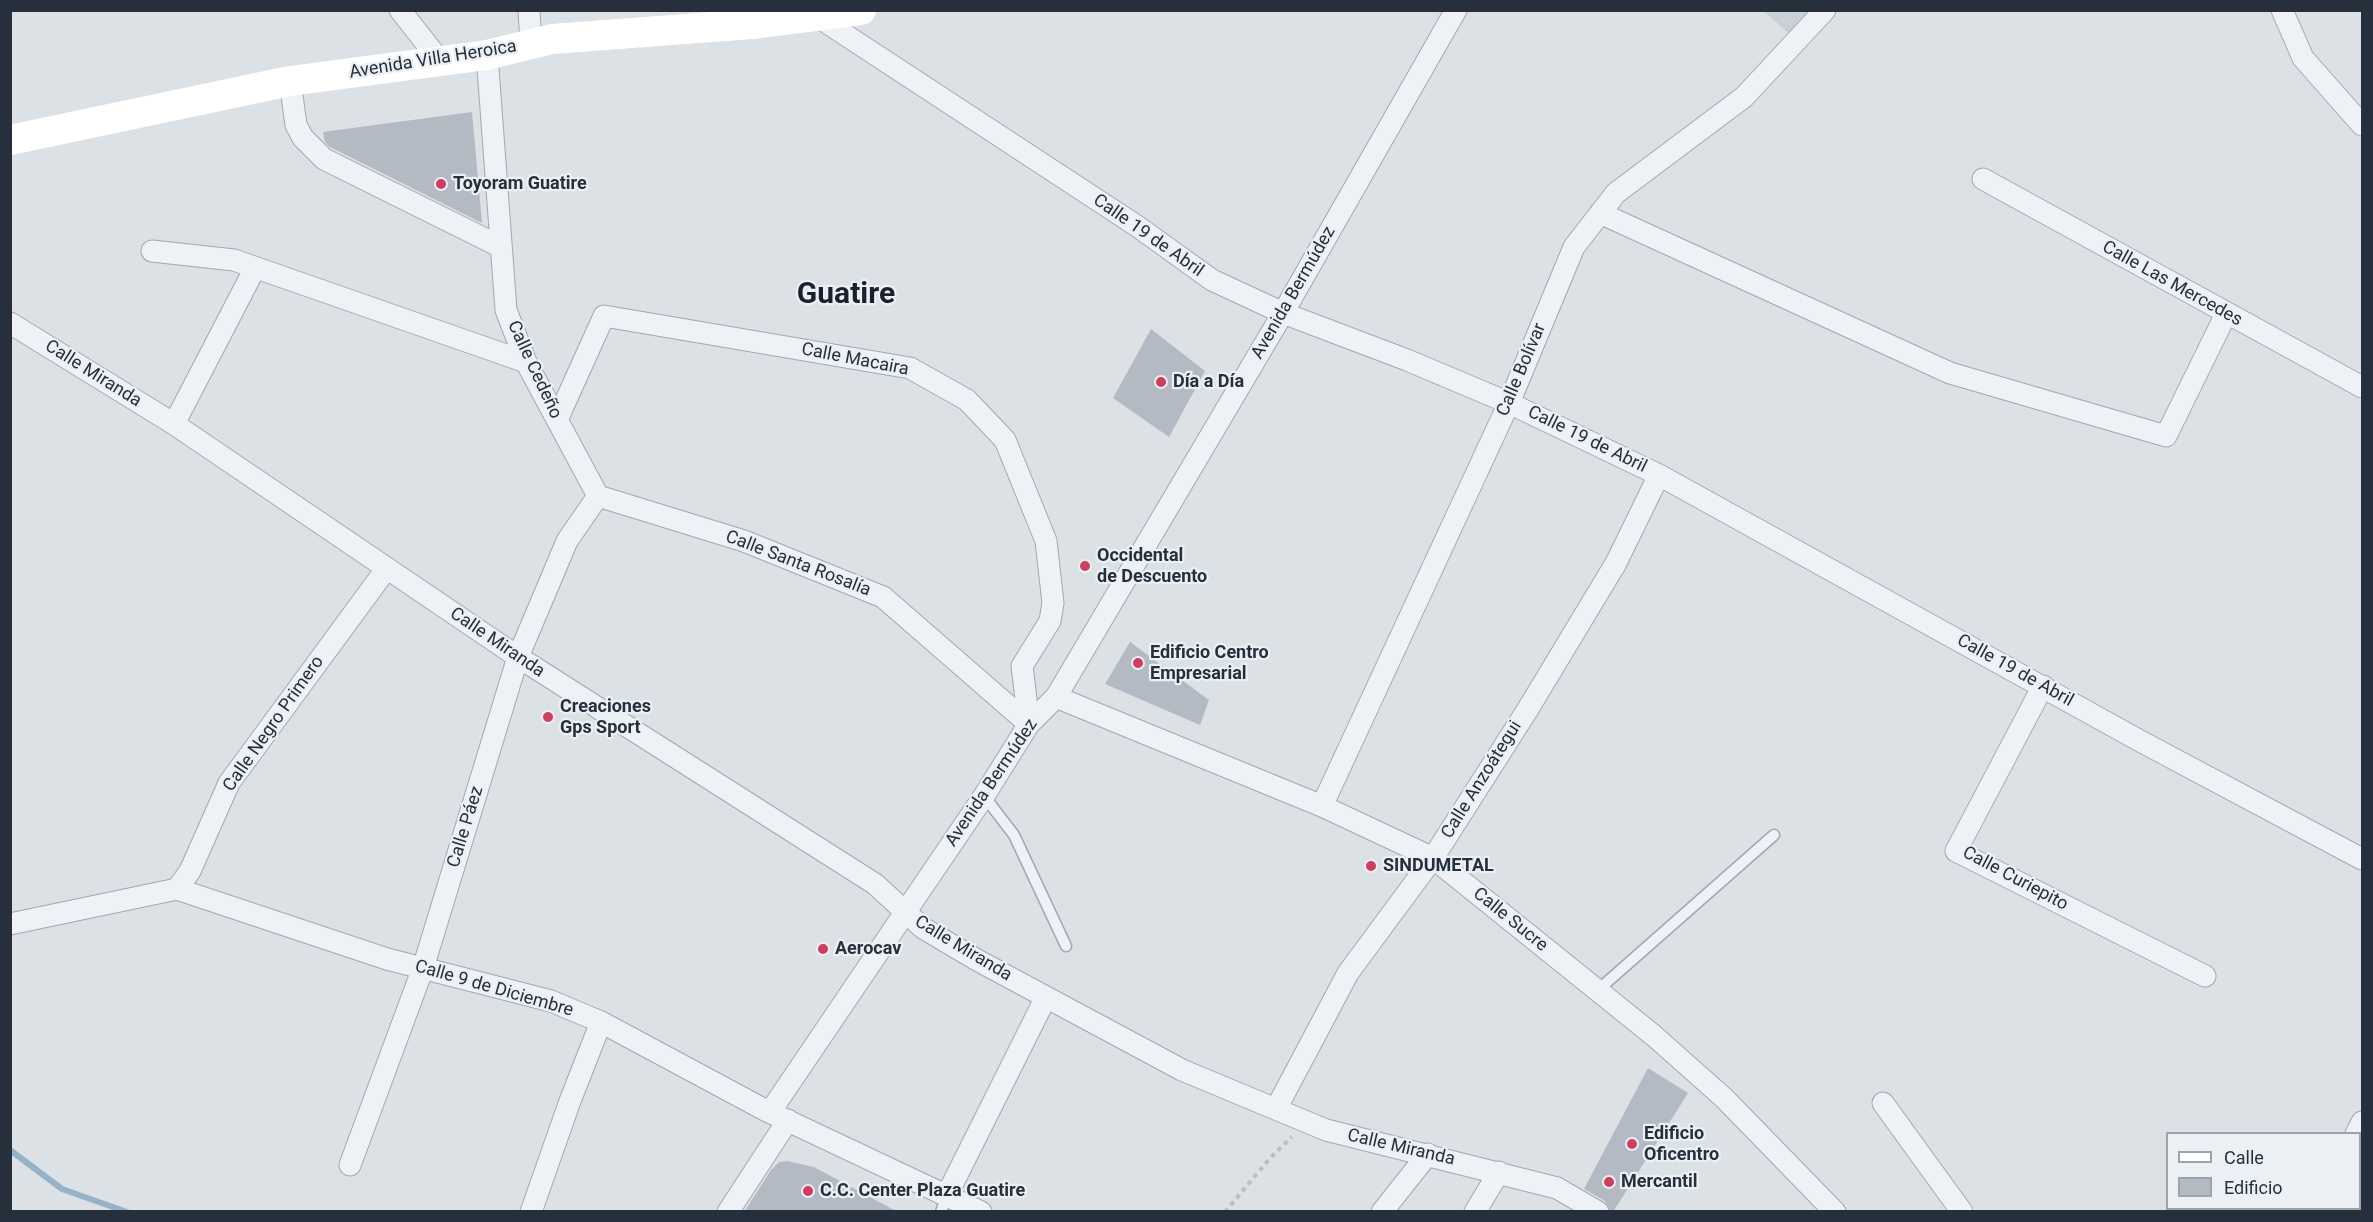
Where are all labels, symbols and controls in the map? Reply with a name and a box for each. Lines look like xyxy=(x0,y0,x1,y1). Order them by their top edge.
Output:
street label: Avenida Villa Heroica xyxy=(348,36,518,84)
place label: Toyoram Guatire xyxy=(453,173,587,195)
marker: Toyoram Guatire xyxy=(434,177,448,191)
street label: Calle 19 de Abril xyxy=(1089,190,1207,282)
street label: Avenida Bermúdez xyxy=(1247,223,1341,363)
street label: Calle Las Mercedes xyxy=(2098,237,2246,331)
district label: Guatire xyxy=(797,277,895,313)
street label: Calle Cedeño xyxy=(502,318,566,422)
street label: Calle Bolívar xyxy=(1493,320,1551,420)
street label: Calle Miranda xyxy=(41,336,145,412)
street label: Calle Macaira xyxy=(799,339,911,381)
place label: Día a Día xyxy=(1173,371,1244,393)
marker: Día a Día xyxy=(1154,375,1168,389)
street label: Calle 19 de Abril xyxy=(1524,402,1650,478)
street label: Calle Santa Rosalía xyxy=(722,526,874,602)
place label: Occidental de Descuento xyxy=(1097,545,1207,588)
marker: Occidental de Descuento xyxy=(1078,559,1092,573)
street label: Calle Miranda xyxy=(445,603,549,683)
street label: Calle 19 de Abril xyxy=(1953,630,2077,712)
place label: Edificio Centro Empresarial xyxy=(1150,642,1269,684)
street label: Calle Negro Primero xyxy=(219,652,329,796)
marker: Edificio Centro Empresarial xyxy=(1131,656,1145,670)
place label: Creaciones Gps Sport xyxy=(560,696,651,738)
marker: Creaciones Gps Sport xyxy=(541,710,555,724)
street label: Avenida Bermúdez xyxy=(941,715,1043,851)
street label: Calle Anzoátegui xyxy=(1437,717,1527,843)
street label: Calle Páez xyxy=(443,784,489,870)
street label: Calle Curiepito xyxy=(1959,842,2071,916)
place label: SINDUMETAL xyxy=(1383,855,1494,877)
marker: SINDUMETAL xyxy=(1364,859,1378,873)
street label: Calle Sucre xyxy=(1468,883,1552,957)
street label: Calle Miranda xyxy=(910,911,1016,987)
place label: Aerocav xyxy=(835,938,901,960)
marker: Aerocav xyxy=(816,942,830,956)
street label: Calle 9 de Diciembre xyxy=(412,956,576,1022)
place label: Edificio Oficentro xyxy=(1644,1123,1719,1166)
street label: Calle Miranda xyxy=(1345,1125,1457,1171)
legend xyxy=(2166,1132,2361,1210)
marker: Edificio Oficentro xyxy=(1625,1137,1639,1151)
text: Calle xyxy=(2224,1147,2264,1168)
place label: Mercantil xyxy=(1621,1171,1698,1193)
marker: Mercantil xyxy=(1602,1175,1616,1189)
text: Edificio xyxy=(2224,1177,2283,1198)
place label: C.C. Center Plaza Guatire xyxy=(820,1180,1025,1202)
marker: C.C. Center Plaza Guatire xyxy=(801,1184,815,1198)

